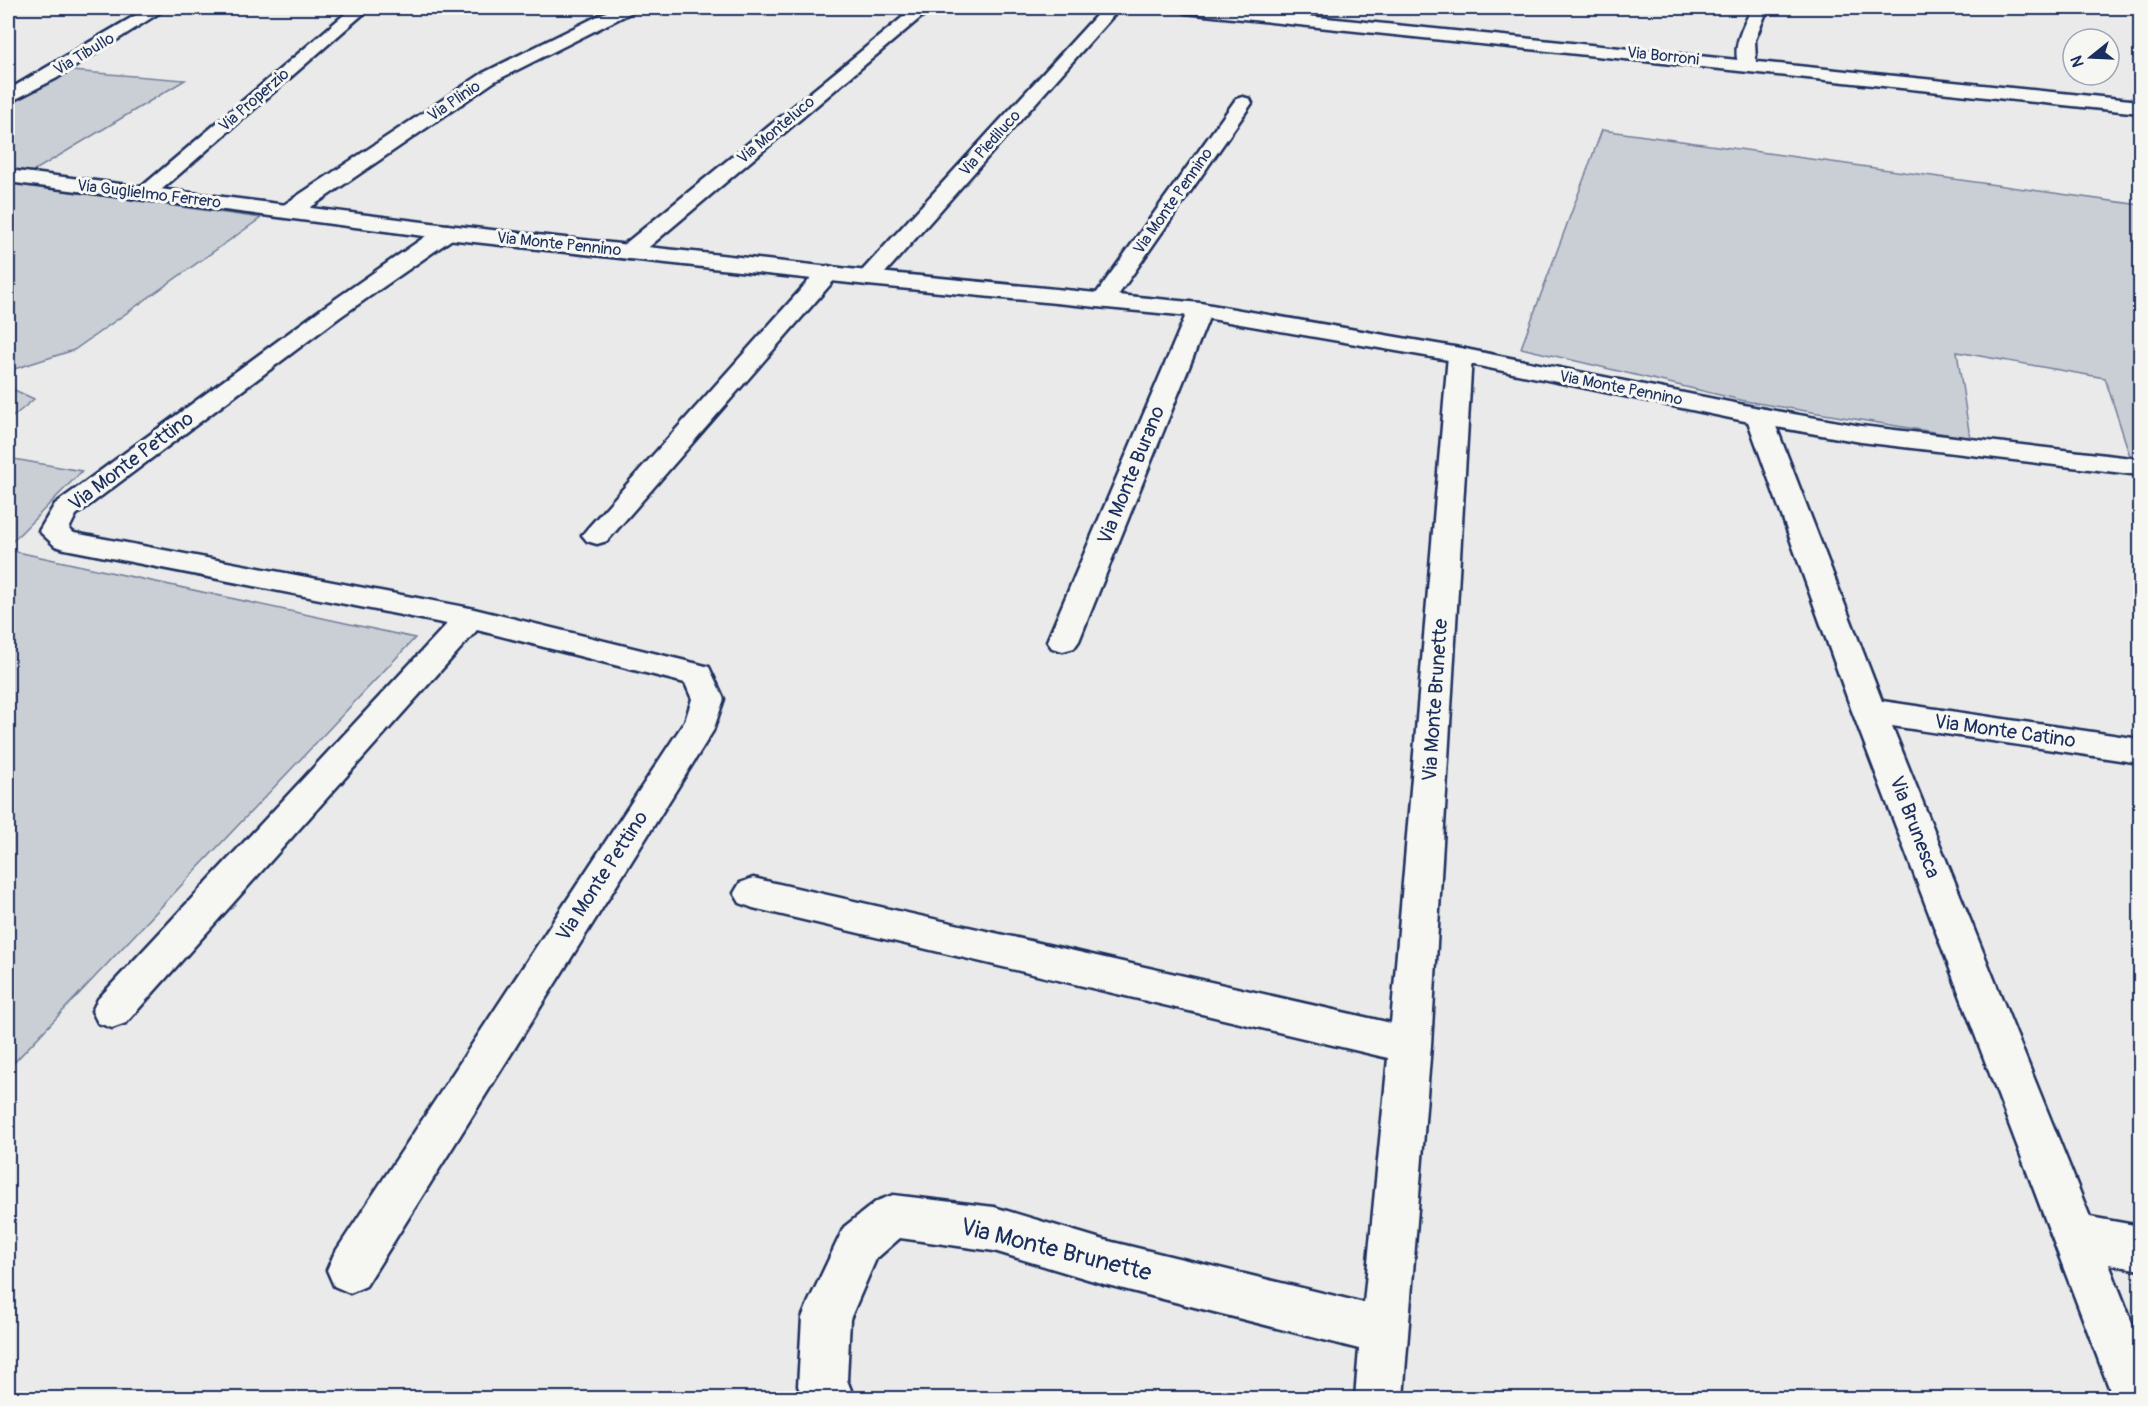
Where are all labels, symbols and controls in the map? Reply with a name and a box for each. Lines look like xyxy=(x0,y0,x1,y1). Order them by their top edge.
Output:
north arrow xyxy=(2061,27,2121,87)
street label: Via Tibullo xyxy=(50,28,118,80)
street label: Via Borroni xyxy=(1626,42,1700,70)
text: N xyxy=(2066,53,2089,70)
street label: Via Properzio xyxy=(215,64,294,136)
street label: Via Plinio xyxy=(424,76,484,126)
street label: Via Monteluco xyxy=(733,92,819,168)
street label: Via Piediluco xyxy=(955,105,1025,180)
street label: Via Monte Pennino xyxy=(1129,144,1217,258)
street label: Via Guglielmo Ferrero xyxy=(76,175,222,213)
street label: Via Monte Pennino xyxy=(496,228,623,261)
street label: Via Monte Pennino xyxy=(1558,366,1685,410)
street label: Via Monte Burano xyxy=(1092,402,1170,548)
street label: Via Monte Pettino xyxy=(63,406,199,516)
street label: Via Monte Brunette xyxy=(1417,618,1453,782)
street label: Via Monte Catino xyxy=(1933,709,2078,753)
street label: Via Brunesca xyxy=(1884,772,1946,882)
street label: Via Monte Pettino xyxy=(551,806,654,946)
street label: Via Monte Brunette xyxy=(957,1212,1155,1288)

